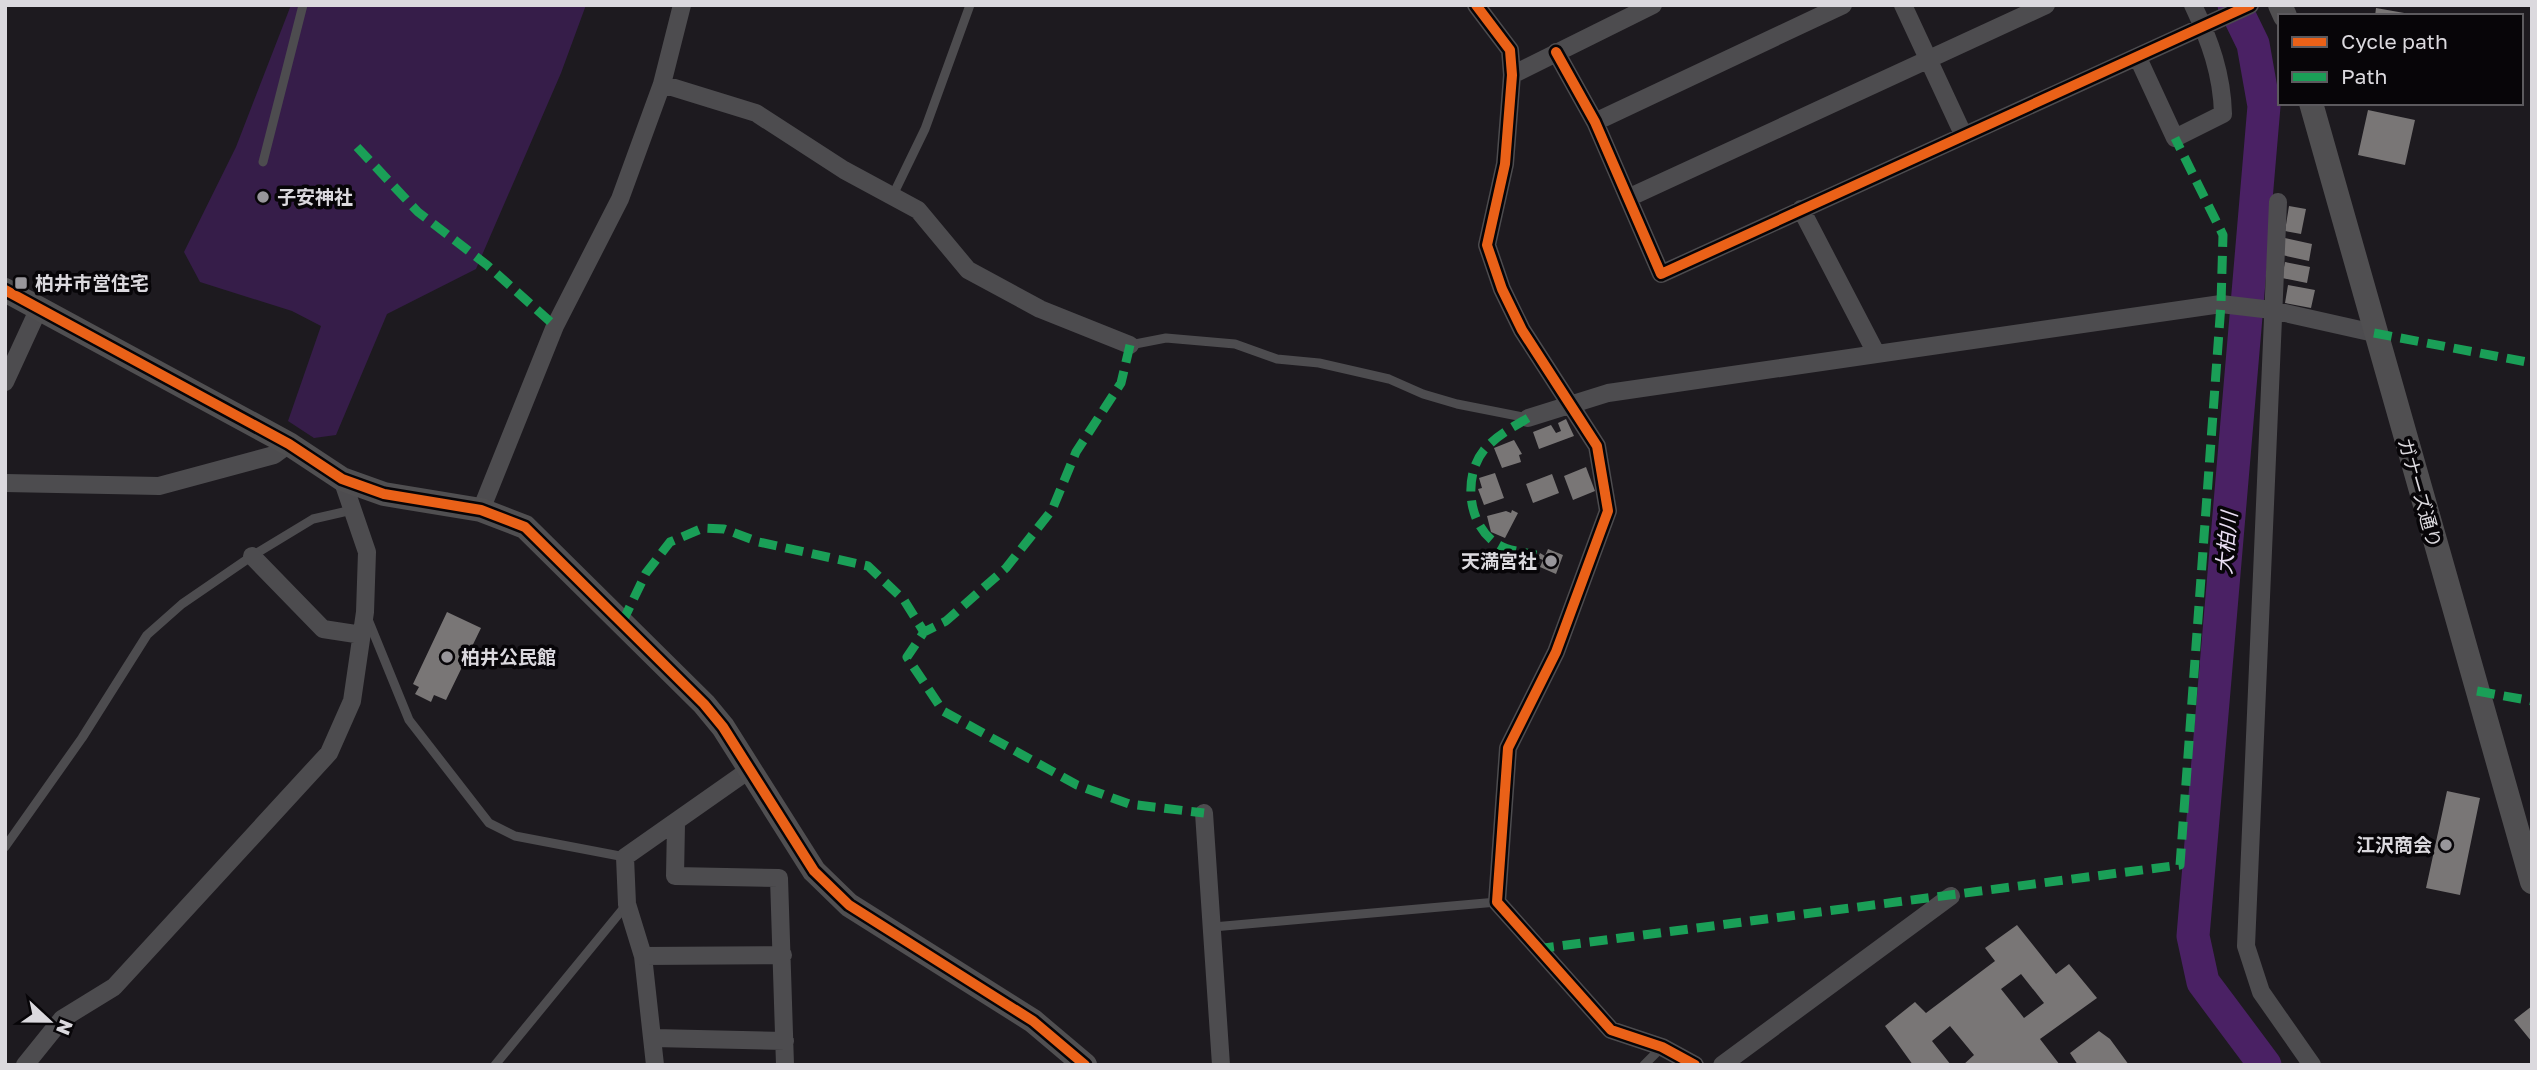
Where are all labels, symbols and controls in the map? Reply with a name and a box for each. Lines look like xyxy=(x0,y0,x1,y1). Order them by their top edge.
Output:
legend xyxy=(2278,14,2523,105)
text: Cycle path xyxy=(2341,28,2448,54)
text: Path xyxy=(2341,63,2388,89)
place label: 子安神社 xyxy=(277,185,353,208)
marker: 子安神社 xyxy=(255,189,271,205)
place label: 柏井市営住宅 xyxy=(35,271,149,294)
marker: 柏井市営住宅 xyxy=(13,275,29,291)
street label: ガナーズ通り xyxy=(2394,435,2447,550)
water label: 大柏川 xyxy=(2210,508,2242,575)
place label: 天満宮社 xyxy=(1461,549,1537,572)
marker: 天満宮社 xyxy=(1543,553,1559,569)
place label: 柏井公民館 xyxy=(461,645,556,668)
marker: 柏井公民館 xyxy=(439,649,455,665)
place label: 江沢商会 xyxy=(2356,833,2432,856)
marker: 江沢商会 xyxy=(2438,837,2454,853)
north arrow xyxy=(14,986,84,1056)
text: N xyxy=(52,1017,79,1039)

